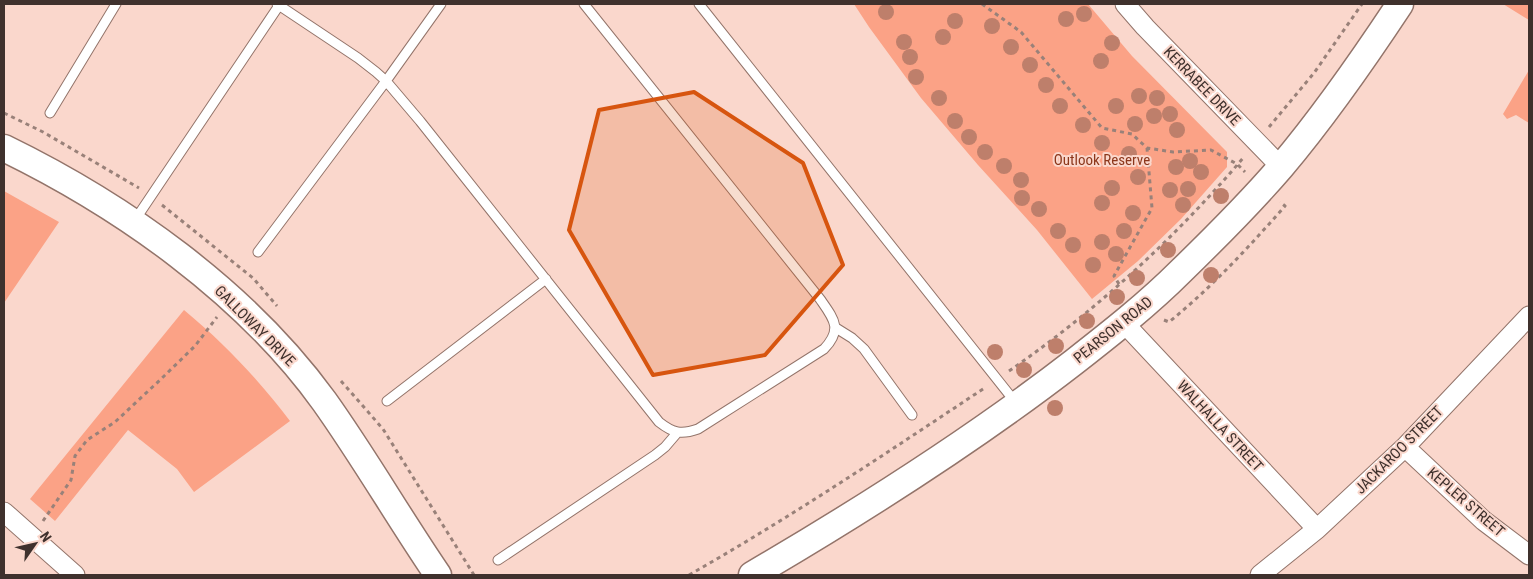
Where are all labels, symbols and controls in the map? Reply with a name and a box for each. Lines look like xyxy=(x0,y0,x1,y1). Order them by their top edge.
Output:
street label: KERRABEE DRIVE xyxy=(1160,43,1244,129)
park label: Outlook Reserve xyxy=(1054,151,1150,169)
street label: GALLOWAY DRIVE xyxy=(211,282,299,370)
street label: PEARSON ROAD xyxy=(1070,293,1156,367)
street label: WALHALLA STREET xyxy=(1173,377,1267,475)
street label: JACKAROO STREET xyxy=(1351,402,1447,498)
street label: KEPLER STREET xyxy=(1424,464,1508,541)
north arrow xyxy=(10,519,60,569)
text: N xyxy=(37,529,55,545)

